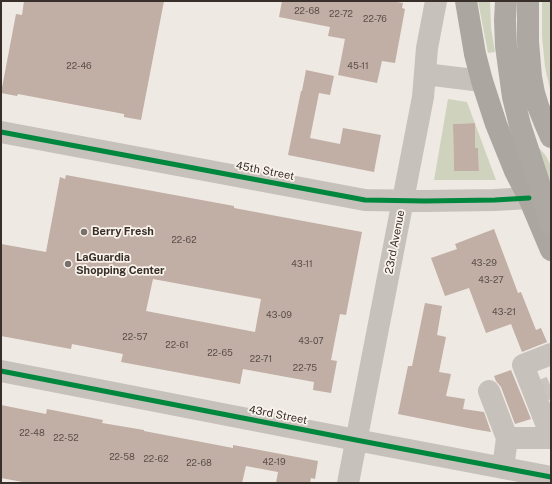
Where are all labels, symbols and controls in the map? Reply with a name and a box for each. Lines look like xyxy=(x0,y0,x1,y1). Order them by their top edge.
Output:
house number: 22-68 xyxy=(294,6,320,16)
house number: 22-72 xyxy=(329,9,353,19)
house number: 22-76 xyxy=(363,14,387,24)
house number: 22-46 xyxy=(66,61,92,71)
house number: 45-11 xyxy=(347,61,369,71)
street label: 45th Street xyxy=(235,159,295,183)
street label: 23rd Avenue xyxy=(382,209,408,275)
place label: Berry Fresh xyxy=(92,225,154,239)
marker: Berry Fresh xyxy=(79,227,89,237)
house number: 22-62 xyxy=(171,235,197,245)
place label: LaGuardia Shopping Center xyxy=(76,251,165,277)
house number: 43-29 xyxy=(471,258,497,268)
marker: LaGuardia Shopping Center xyxy=(63,259,73,269)
house number: 43-11 xyxy=(291,259,313,269)
house number: 43-27 xyxy=(478,275,504,285)
house number: 43-21 xyxy=(492,307,516,317)
house number: 43-09 xyxy=(266,310,292,320)
house number: 22-57 xyxy=(122,332,148,342)
house number: 43-07 xyxy=(298,336,324,346)
house number: 22-61 xyxy=(165,340,189,350)
house number: 22-65 xyxy=(207,348,233,358)
house number: 22-71 xyxy=(250,354,272,364)
house number: 22-75 xyxy=(293,363,317,373)
street label: 43rd Street xyxy=(248,403,308,427)
house number: 22-48 xyxy=(19,428,45,438)
house number: 22-52 xyxy=(53,433,79,443)
house number: 22-58 xyxy=(109,452,135,462)
house number: 22-62 xyxy=(143,454,169,464)
house number: 42-19 xyxy=(262,457,286,467)
house number: 22-68 xyxy=(186,458,212,468)

